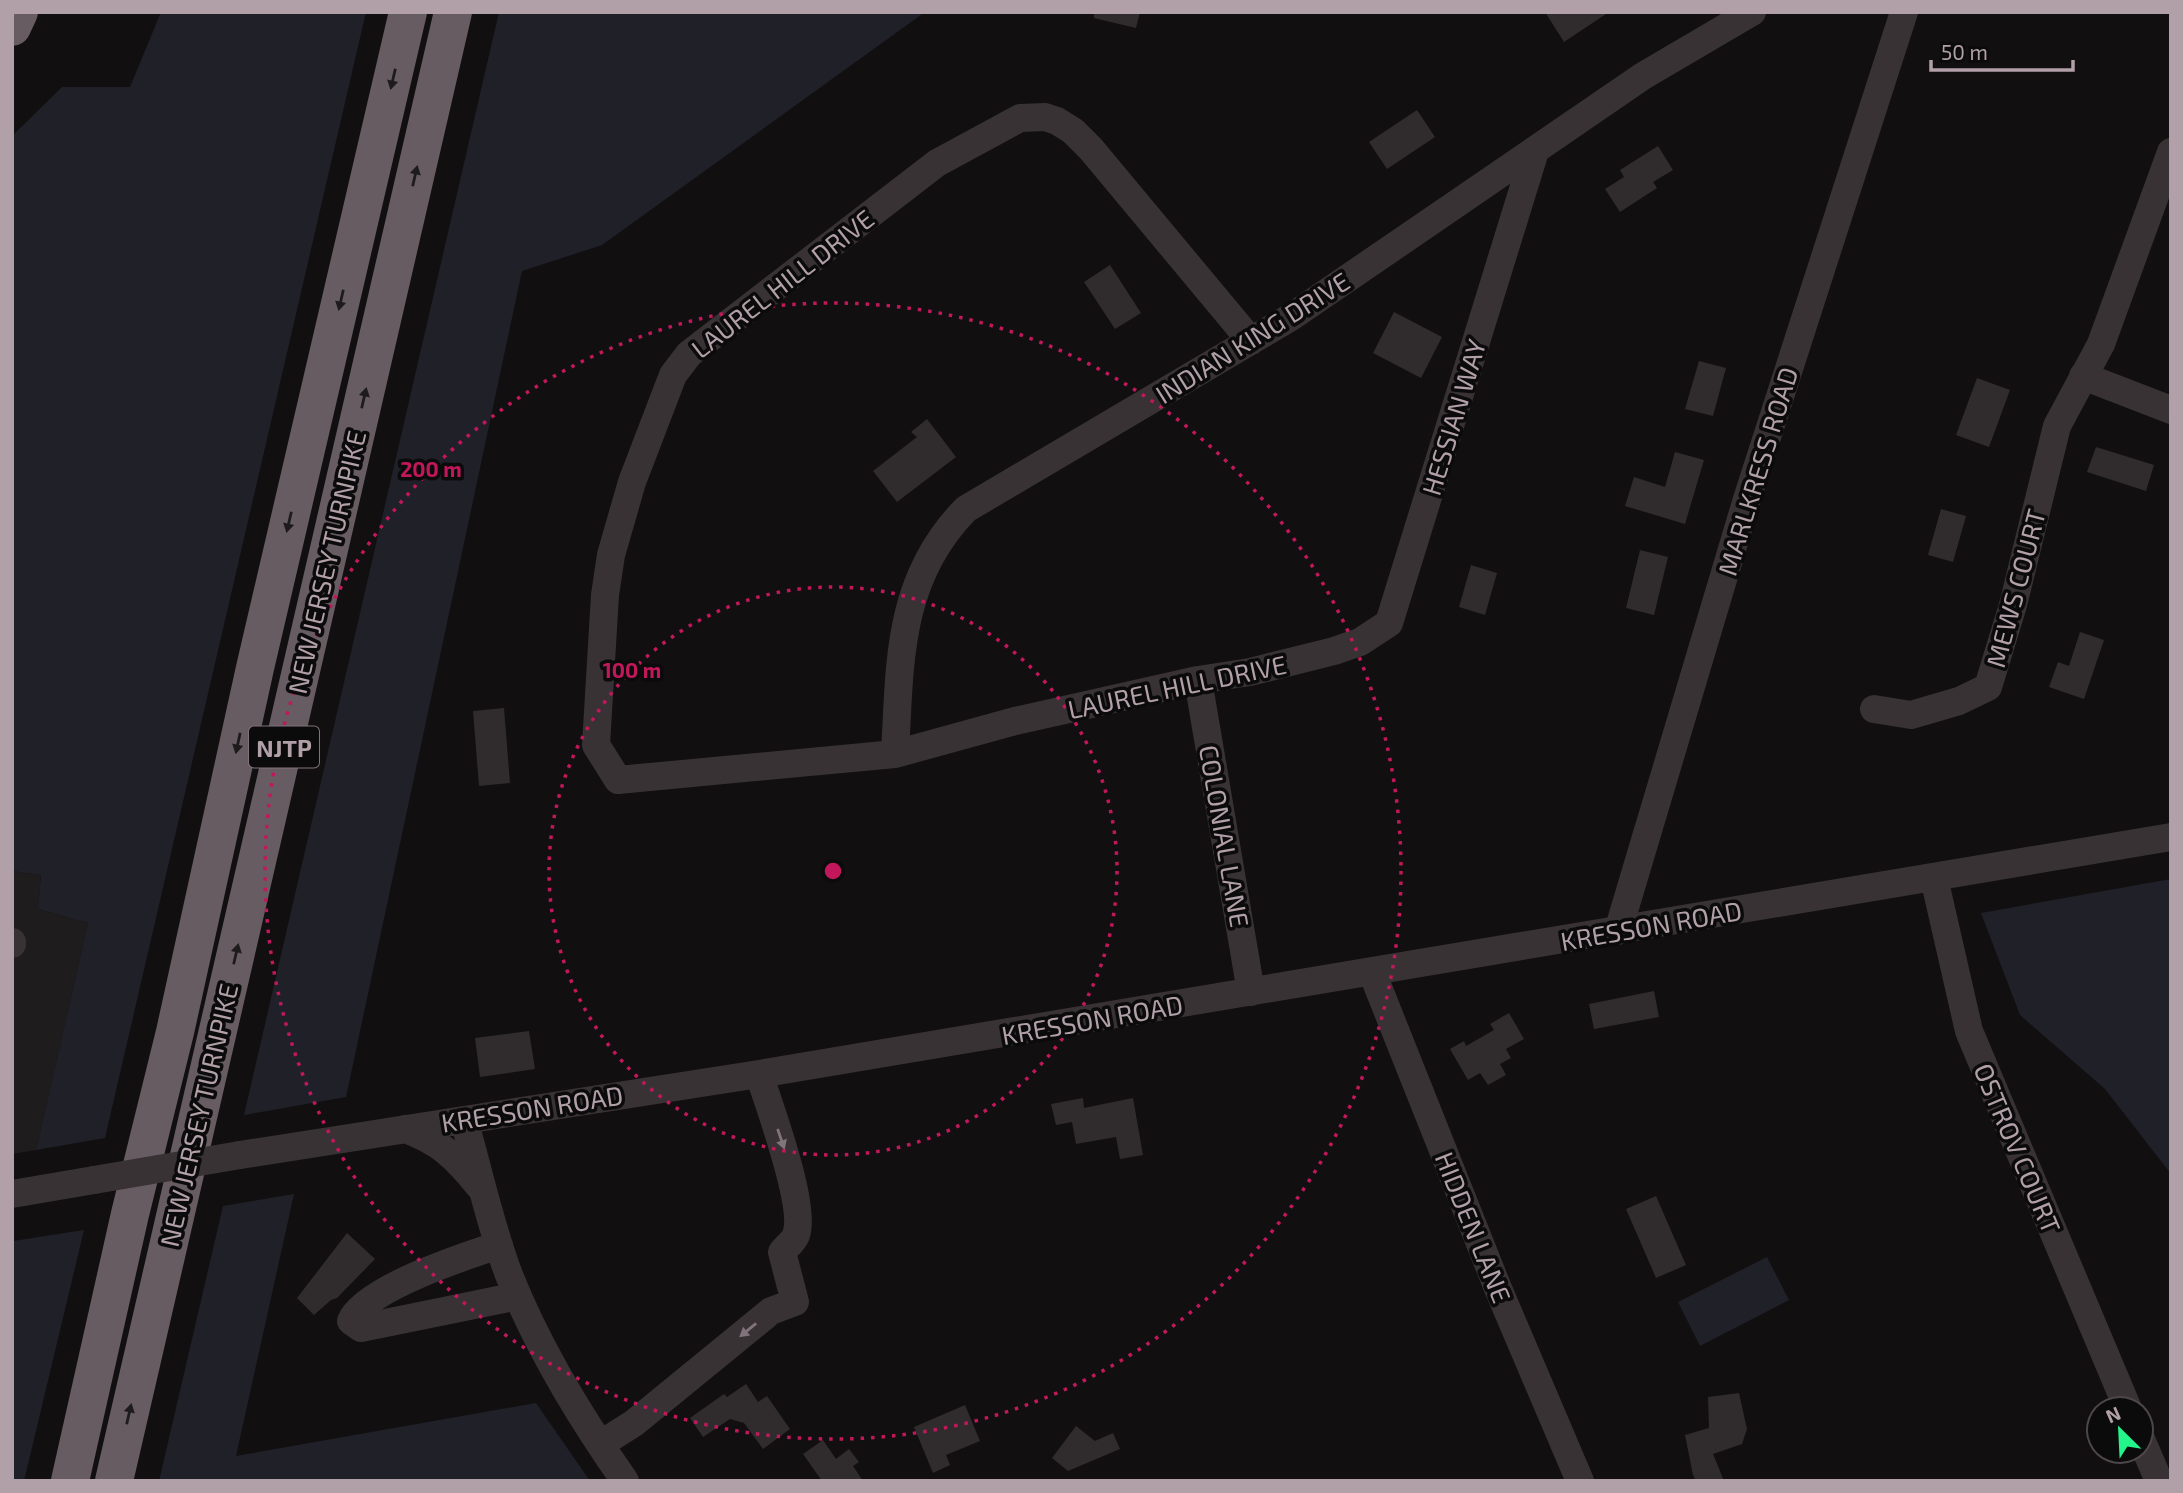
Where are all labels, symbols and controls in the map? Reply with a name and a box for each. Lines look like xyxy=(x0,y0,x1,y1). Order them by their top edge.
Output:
scale bar xyxy=(1931,28,2073,72)
text: 50 m xyxy=(1941,39,1988,64)
one-way arrow xyxy=(387,68,398,90)
one-way arrow xyxy=(410,165,421,187)
street label: LAUREL HILL DRIVE xyxy=(685,202,879,364)
street label: INDIAN KING DRIVE xyxy=(1149,265,1355,409)
one-way arrow xyxy=(335,289,346,311)
street label: HESSIAN WAY xyxy=(1415,335,1491,499)
street label: MARLKRESS ROAD xyxy=(1711,363,1803,579)
one-way arrow xyxy=(359,387,370,409)
street label: NEW JERSEY TURNPIKE xyxy=(281,427,371,697)
text: 200 m xyxy=(400,456,462,481)
street label: MEWS COURT xyxy=(1979,505,2051,671)
one-way arrow xyxy=(283,511,294,533)
street label: LAUREL HILL DRIVE xyxy=(1065,648,1289,724)
text: 100 m xyxy=(603,657,661,682)
road number: NJTP xyxy=(249,726,319,768)
one-way arrow xyxy=(233,733,244,755)
street label: COLONIAL LANE xyxy=(1194,742,1256,930)
centre of rings xyxy=(821,859,845,883)
street label: KRESSON ROAD xyxy=(1558,894,1744,956)
one-way arrow xyxy=(230,943,241,965)
street label: NEW JERSEY TURNPIKE xyxy=(153,980,243,1250)
street label: KRESSON ROAD xyxy=(999,988,1185,1050)
street label: OSTROV COURT xyxy=(1968,1058,2068,1238)
street label: KRESSON ROAD xyxy=(439,1078,625,1138)
one-way arrow xyxy=(776,1129,787,1150)
street label: HIDDEN LANE xyxy=(1430,1147,1518,1307)
one-way arrow xyxy=(740,1322,757,1337)
north arrow xyxy=(2085,1395,2155,1465)
text: N xyxy=(2102,1401,2124,1427)
one-way arrow xyxy=(124,1403,135,1425)

